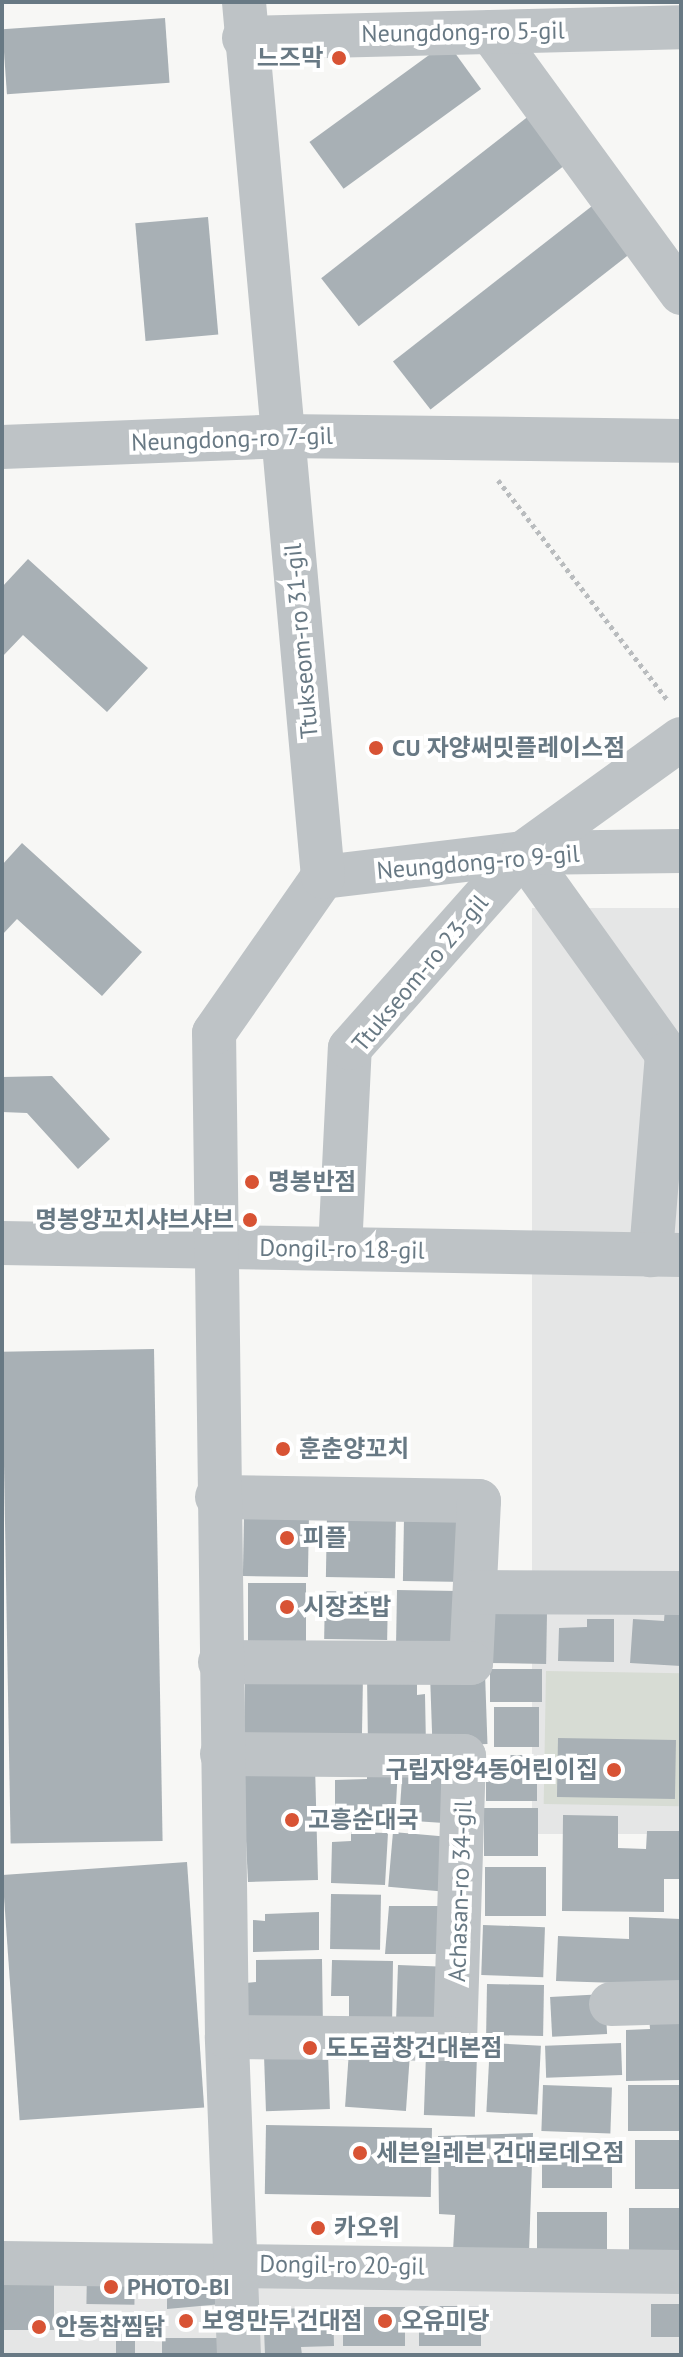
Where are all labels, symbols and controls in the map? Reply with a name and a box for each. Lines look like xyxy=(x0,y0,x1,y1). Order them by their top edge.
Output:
street label: Neungdong-ro 5-gil xyxy=(361,16,565,48)
place label: 느즈막 xyxy=(257,44,323,72)
marker: 느즈막 xyxy=(330,49,348,67)
street label: Neungdong-ro 7-gil xyxy=(131,421,333,457)
street label: Ttukseom-ro 31-gil xyxy=(278,542,324,740)
place label: CU 자양써밋플레이스점 xyxy=(392,734,625,762)
marker: CU 자양써밋플레이스점 xyxy=(367,739,385,757)
street label: Neungdong-ro 9-gil xyxy=(376,839,580,885)
street label: Ttukseom-ro 23-gil xyxy=(346,889,494,1057)
place label: 명봉반점 xyxy=(268,1168,356,1196)
marker: 명봉반점 xyxy=(243,1173,261,1191)
place label: 명봉양꼬치샤브샤브 xyxy=(35,1206,234,1234)
marker: 명봉양꼬치샤브샤브 xyxy=(241,1211,259,1229)
street label: Dongil-ro 18-gil xyxy=(259,1233,425,1265)
place label: 훈춘양꼬치 xyxy=(299,1435,409,1463)
marker: 훈춘양꼬치 xyxy=(274,1440,292,1458)
place label: 피플 xyxy=(303,1524,347,1552)
marker: 피플 xyxy=(278,1529,296,1547)
place label: 시장초밥 xyxy=(303,1593,391,1621)
marker: 시장초밥 xyxy=(278,1598,296,1616)
place label: 구립자양4동어린이집 xyxy=(386,1756,598,1784)
marker: 구립자양4동어린이집 xyxy=(605,1761,623,1779)
street label: Achasan-ro 34-gil xyxy=(442,1800,478,1982)
place label: 고흥순대국 xyxy=(308,1806,418,1834)
marker: 고흥순대국 xyxy=(283,1811,301,1829)
place label: 도도곱창건대본점 xyxy=(326,2034,503,2062)
marker: 도도곱창건대본점 xyxy=(301,2039,319,2057)
place label: 세븐일레븐 건대로데오점 xyxy=(376,2139,625,2167)
marker: 세븐일레븐 건대로데오점 xyxy=(351,2144,369,2162)
place label: 카오위 xyxy=(334,2214,400,2242)
marker: 카오위 xyxy=(309,2219,327,2237)
street label: Dongil-ro 20-gil xyxy=(259,2249,425,2281)
place label: PHOTO-BI xyxy=(127,2273,230,2301)
marker: PHOTO-BI xyxy=(102,2278,120,2296)
place label: 보영만두 건대점 xyxy=(202,2307,363,2335)
place label: 오유미당 xyxy=(401,2307,489,2335)
marker: 보영만두 건대점 xyxy=(177,2312,195,2330)
marker: 오유미당 xyxy=(376,2312,394,2330)
place label: 안동참찜닭 xyxy=(55,2313,165,2341)
marker: 안동참찜닭 xyxy=(30,2318,48,2336)

